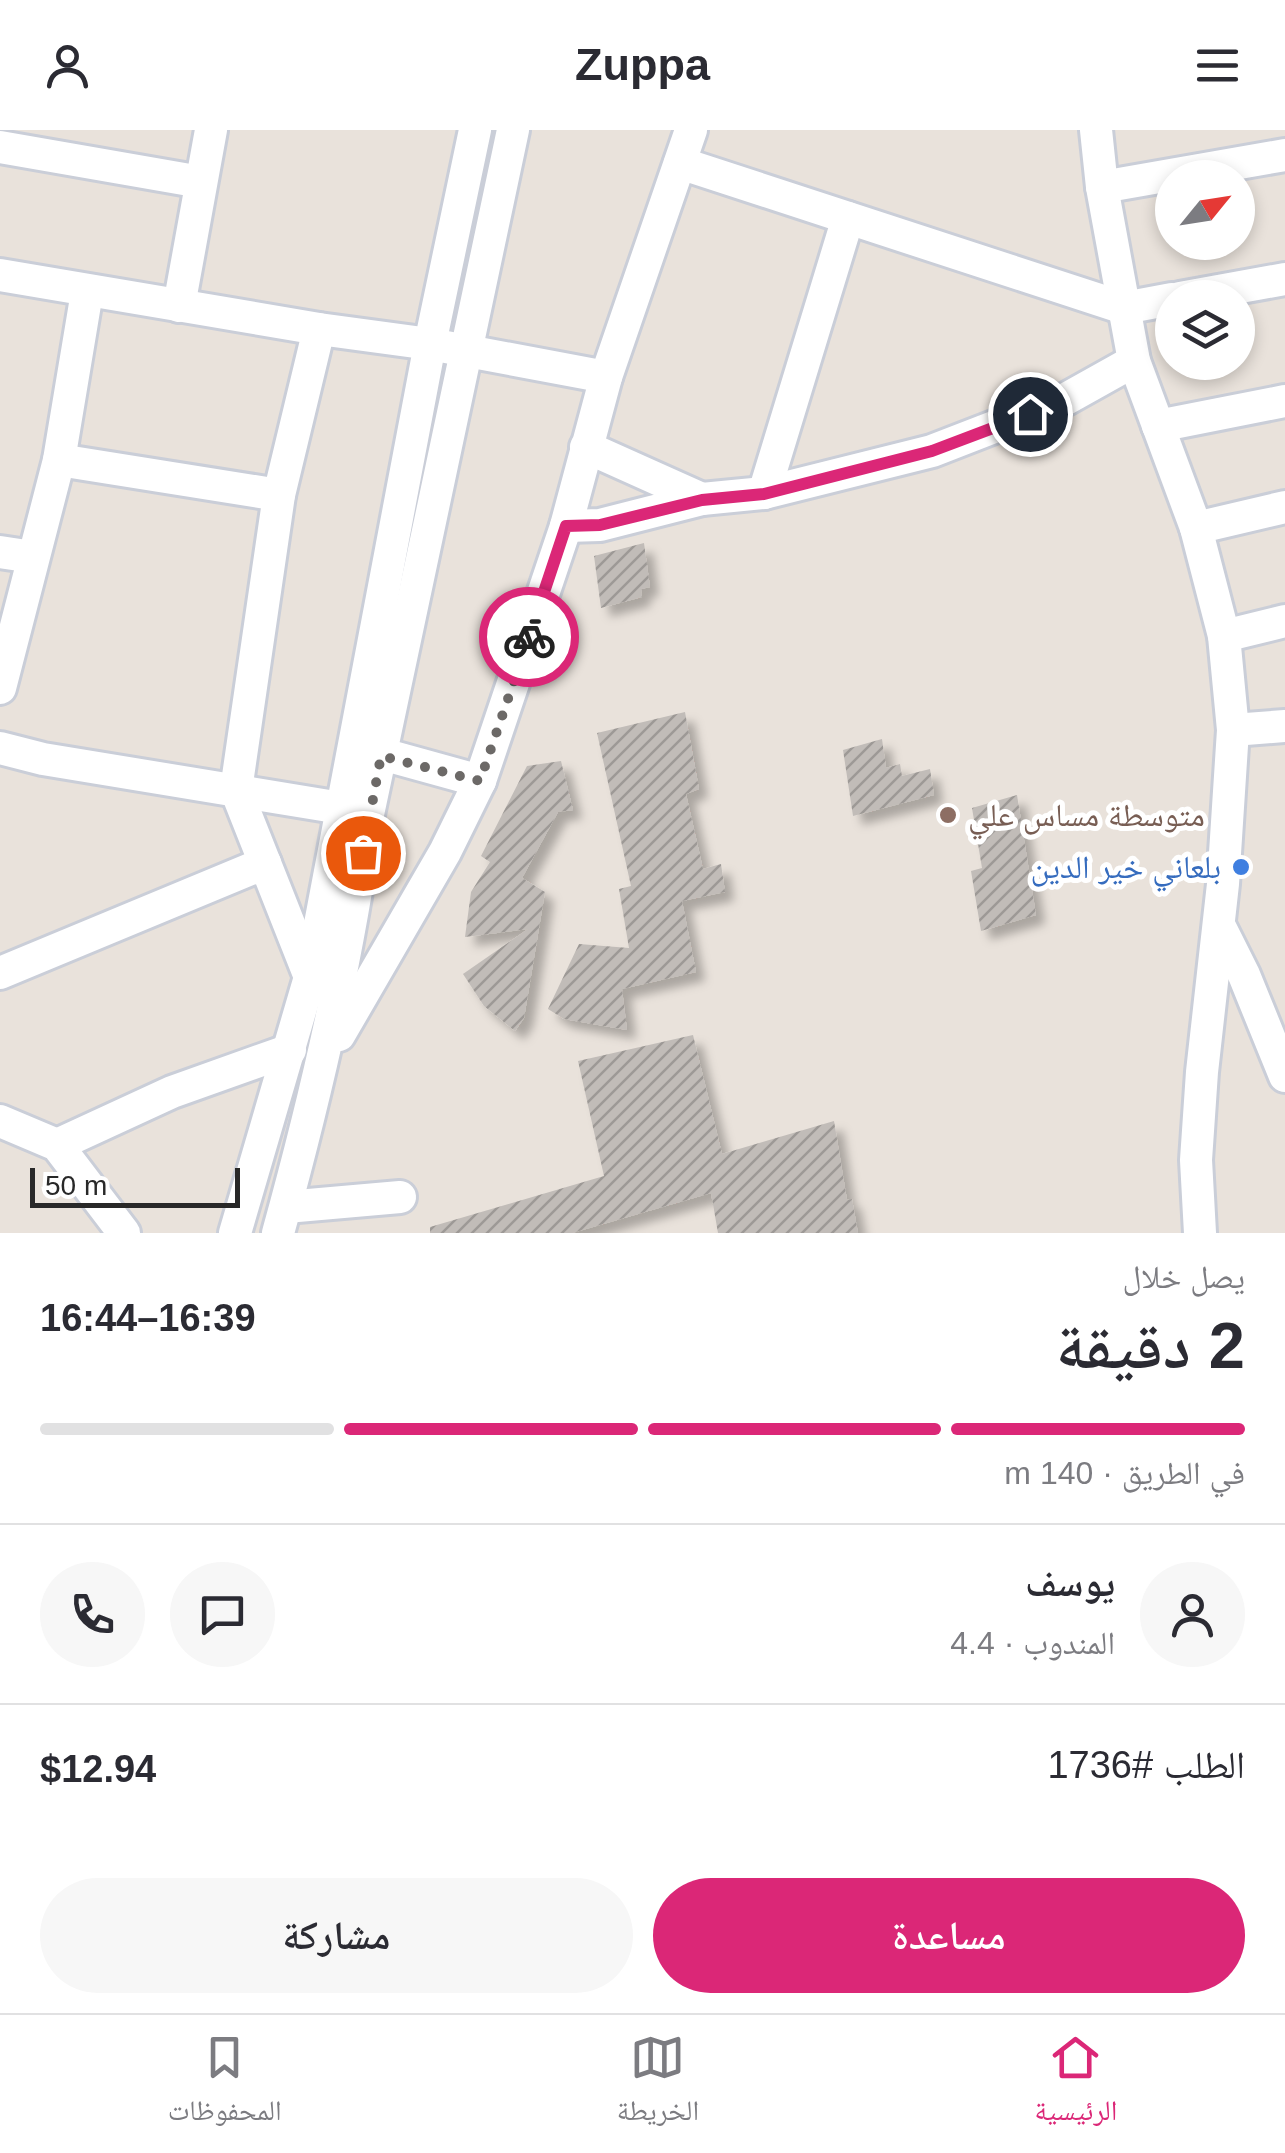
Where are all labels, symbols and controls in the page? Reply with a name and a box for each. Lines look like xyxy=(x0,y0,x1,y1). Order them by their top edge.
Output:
icon: person xyxy=(40,38,95,93)
icon: menu xyxy=(1190,38,1245,93)
text: Zuppa xyxy=(575,39,710,90)
north arrow xyxy=(1155,160,1255,260)
map controls xyxy=(1155,160,1255,380)
button: layers xyxy=(1155,280,1255,380)
pin xyxy=(988,372,1073,457)
icon: home xyxy=(1003,387,1058,442)
courier xyxy=(479,587,579,687)
icon: bike xyxy=(502,610,557,665)
place label: متوسطة مساس علي xyxy=(968,797,1205,840)
marker: متوسطة مساس علي xyxy=(937,804,959,826)
pin xyxy=(321,811,406,896)
icon: bag xyxy=(336,826,391,881)
place label: بلعاني خير الدين xyxy=(1030,849,1221,892)
marker: بلعاني خير الدين xyxy=(1230,856,1252,878)
scale bar xyxy=(30,1163,240,1208)
text: 50 m xyxy=(45,1170,107,1201)
text: يصل خلال xyxy=(1122,1259,1245,1295)
text: 16:39–16:44 xyxy=(40,1297,256,1339)
text: 2 دقيقة xyxy=(1056,1309,1245,1382)
text: في الطريق · 140 m xyxy=(1004,1455,1245,1491)
button: phone xyxy=(40,1562,145,1667)
button: chat xyxy=(170,1562,275,1667)
text: يوسف xyxy=(1025,1562,1115,1604)
button: person xyxy=(1140,1562,1245,1667)
text: المندوب · 4.4 xyxy=(950,1625,1115,1661)
text: الطلب #1736 xyxy=(1047,1744,1245,1786)
text: $12.94 xyxy=(40,1748,156,1790)
button: مشاركة xyxy=(40,1878,633,1993)
button: مساعدة xyxy=(653,1878,1245,1993)
tab: المحفوظات xyxy=(168,2030,282,2138)
tab: الخريطة xyxy=(617,2030,699,2138)
tab: الرئيسية xyxy=(1034,2030,1117,2138)

